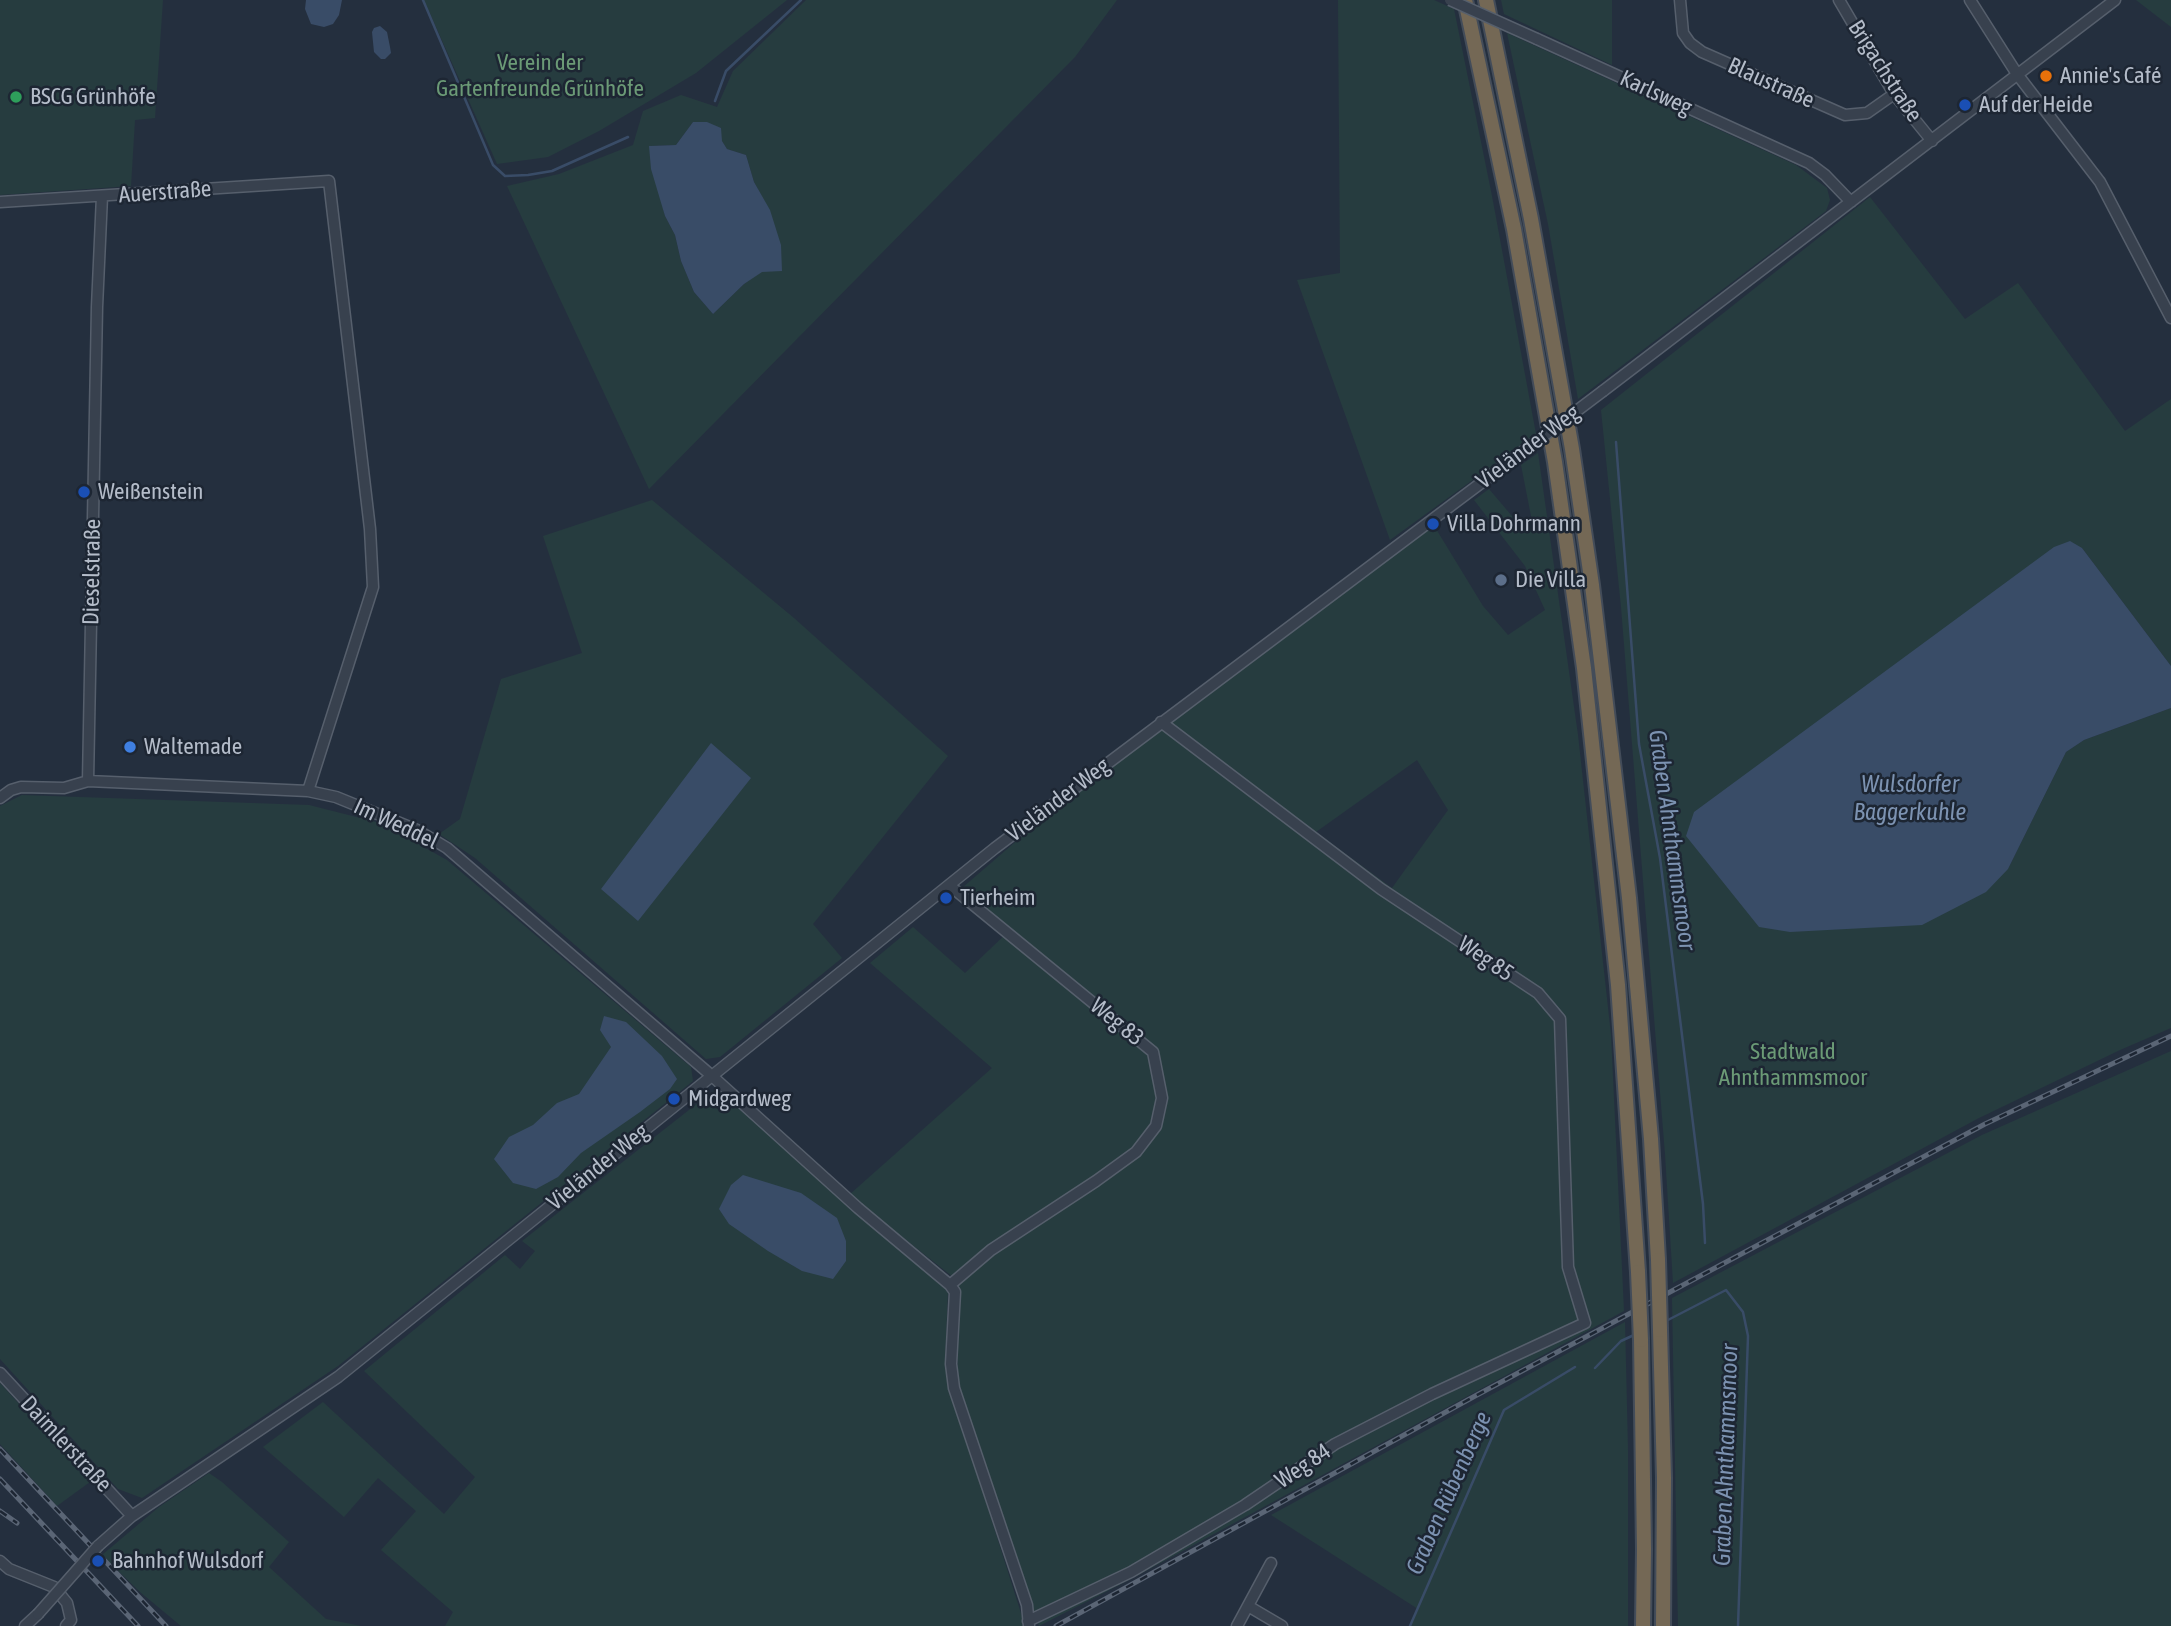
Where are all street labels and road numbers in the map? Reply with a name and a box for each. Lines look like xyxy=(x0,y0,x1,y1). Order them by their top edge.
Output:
street label: Brigachstraße xyxy=(1842,15,1928,127)
street label: Blaustraße xyxy=(1723,52,1819,114)
street label: Karlsweg xyxy=(1616,64,1696,122)
street label: Auerstraße xyxy=(118,175,212,209)
street label: Vieländer Weg xyxy=(1471,399,1585,495)
street label: Dieselstraße xyxy=(77,519,107,625)
street label: Vieländer Weg xyxy=(1001,752,1115,848)
street label: Im Weddel xyxy=(349,792,443,856)
street label: Weg 85 xyxy=(1453,930,1519,988)
street label: Weg 83 xyxy=(1085,992,1149,1052)
street label: Vieländer Weg xyxy=(542,1118,654,1216)
street label: Daimlerstraße xyxy=(14,1390,118,1498)
street label: Weg 84 xyxy=(1270,1437,1336,1495)

